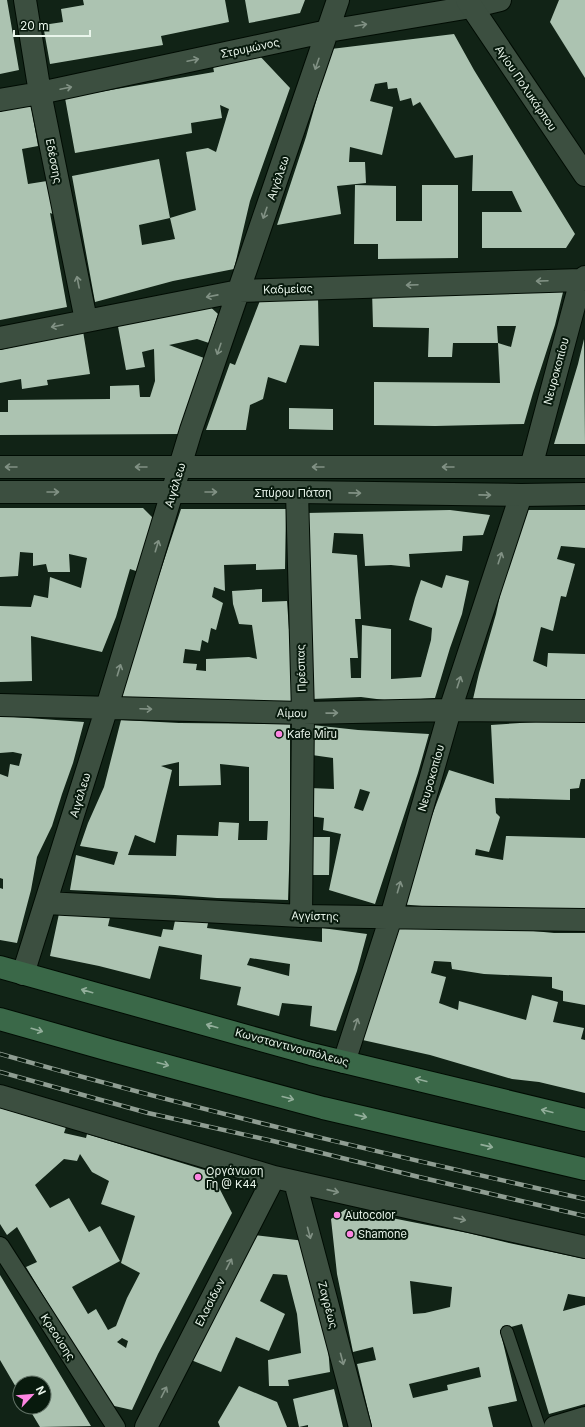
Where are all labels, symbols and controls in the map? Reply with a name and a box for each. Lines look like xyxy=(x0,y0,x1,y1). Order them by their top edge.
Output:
scale bar xyxy=(14,12,90,38)
text: 20 m xyxy=(20,18,49,33)
one-way arrow xyxy=(354,21,367,29)
street label: Στρυμώνος xyxy=(219,35,281,61)
street label: Αγίου Πολυκάρπου xyxy=(492,43,560,133)
one-way arrow xyxy=(186,56,199,64)
one-way arrow xyxy=(313,57,320,70)
one-way arrow xyxy=(59,83,72,91)
street label: Εδέσσης xyxy=(43,137,65,185)
street label: Αιγάλεω xyxy=(264,154,292,202)
one-way arrow xyxy=(261,207,269,219)
one-way arrow xyxy=(74,276,82,289)
one-way arrow xyxy=(536,277,549,285)
street label: Καδμείας xyxy=(263,281,313,297)
one-way arrow xyxy=(406,282,419,289)
one-way arrow xyxy=(206,292,219,300)
one-way arrow xyxy=(51,323,64,331)
street label: Νευροκοπίου xyxy=(540,336,572,406)
one-way arrow xyxy=(214,343,222,355)
street label: Αιγάλεω xyxy=(162,461,188,509)
one-way arrow xyxy=(5,463,18,471)
one-way arrow xyxy=(135,463,148,471)
one-way arrow xyxy=(312,463,325,471)
one-way arrow xyxy=(442,463,455,471)
street label: Σπύρου Πάτση xyxy=(254,486,332,500)
one-way arrow xyxy=(46,488,59,496)
one-way arrow xyxy=(204,488,217,496)
one-way arrow xyxy=(348,489,361,497)
one-way arrow xyxy=(478,491,491,499)
one-way arrow xyxy=(153,540,161,552)
one-way arrow xyxy=(497,553,505,565)
street label: Πρέσπας xyxy=(293,644,309,692)
one-way arrow xyxy=(115,664,123,676)
one-way arrow xyxy=(456,676,464,688)
one-way arrow xyxy=(139,705,152,712)
street label: Αίμου xyxy=(277,706,307,720)
one-way arrow xyxy=(325,709,338,717)
place label: Kafe Miru xyxy=(287,727,337,741)
marker: Kafe Miru xyxy=(274,729,284,739)
street label: Νευροκοπίου xyxy=(415,743,447,813)
street label: Αιγάλεω xyxy=(67,771,93,819)
one-way arrow xyxy=(396,881,403,894)
street label: Αγγίστης xyxy=(291,909,339,923)
one-way arrow xyxy=(81,987,94,994)
one-way arrow xyxy=(353,1018,360,1031)
one-way arrow xyxy=(206,1022,219,1029)
street label: Κωνσταντινουπόλεως xyxy=(234,1025,350,1069)
one-way arrow xyxy=(31,1026,44,1034)
one-way arrow xyxy=(156,1061,169,1069)
one-way arrow xyxy=(415,1076,428,1084)
one-way arrow xyxy=(281,1095,294,1102)
one-way arrow xyxy=(541,1107,554,1115)
one-way arrow xyxy=(354,1113,367,1121)
one-way arrow xyxy=(481,1143,494,1150)
place label: Οργάνωση Γη @ Κ44 xyxy=(206,1164,263,1191)
marker: Οργάνωση Γη @ Κ44 xyxy=(193,1172,203,1182)
one-way arrow xyxy=(326,1187,339,1195)
place label: Autocolor xyxy=(345,1208,395,1222)
marker: Autocolor xyxy=(332,1210,342,1220)
one-way arrow xyxy=(453,1216,466,1224)
one-way arrow xyxy=(305,1227,313,1240)
place label: Shamone xyxy=(358,1227,407,1241)
marker: Shamone xyxy=(345,1229,355,1239)
one-way arrow xyxy=(226,1258,234,1270)
street label: Ελασίδων xyxy=(192,1275,228,1329)
street label: Ζαγρέως xyxy=(315,1280,341,1330)
street label: Κρεούσης xyxy=(38,1311,78,1363)
one-way arrow xyxy=(339,1352,346,1365)
north arrow xyxy=(12,1375,52,1415)
text: N xyxy=(33,1384,49,1397)
one-way arrow xyxy=(161,1387,168,1399)

